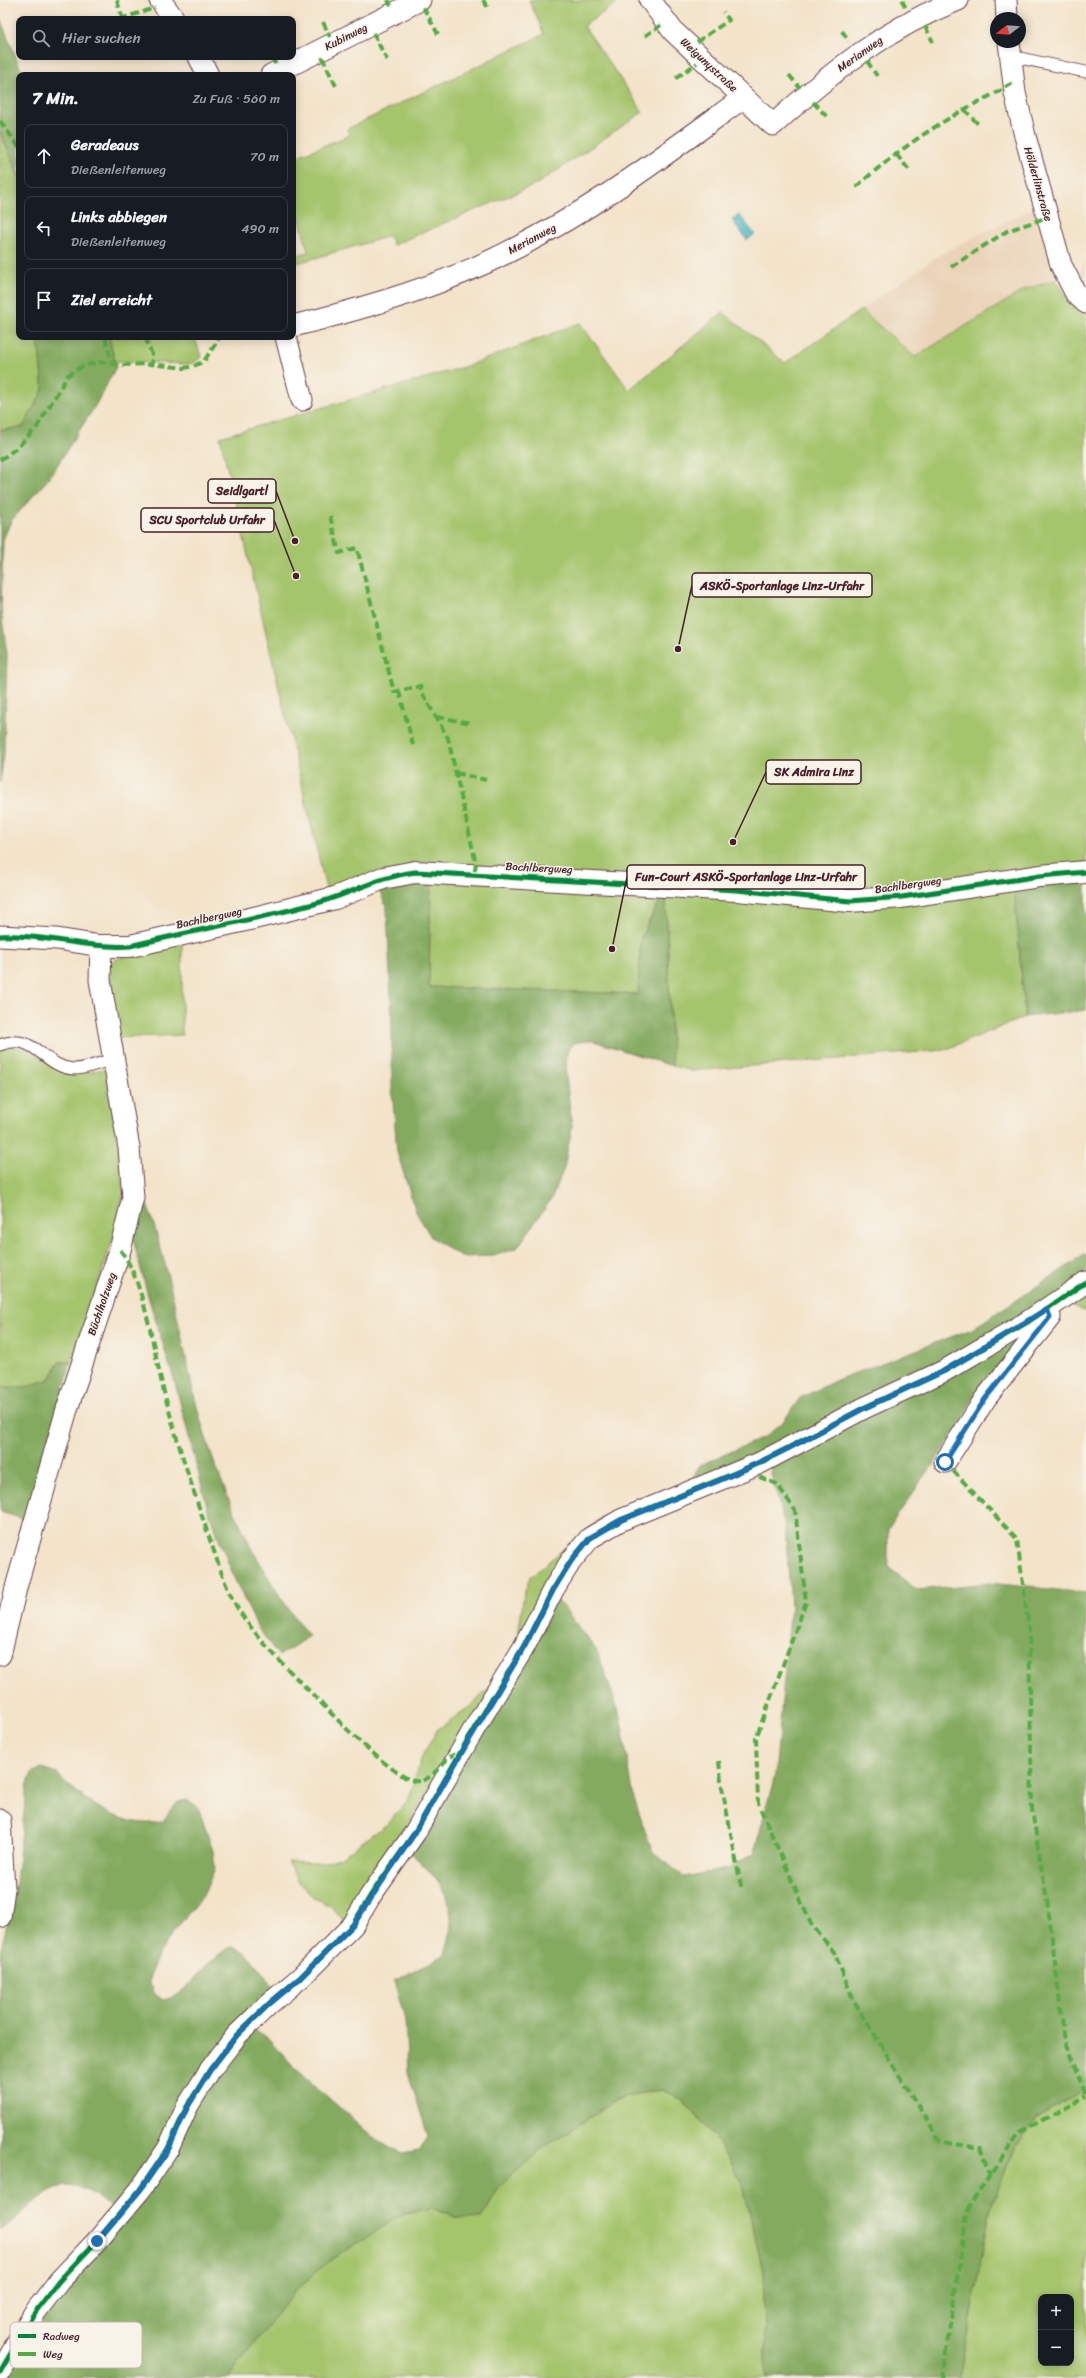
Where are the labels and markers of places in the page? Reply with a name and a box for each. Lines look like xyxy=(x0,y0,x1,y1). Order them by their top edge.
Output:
callout: Seidlgartl xyxy=(208,479,276,503)
callout: SCU Sportclub Urfahr xyxy=(141,508,274,532)
callout: ASKÖ-Sportanlage Linz-Urfahr xyxy=(692,573,872,597)
callout: SK Admira Linz xyxy=(766,760,861,784)
callout: Fun-Court ASKÖ-Sportanlage Linz-Urfahr xyxy=(627,865,865,889)

